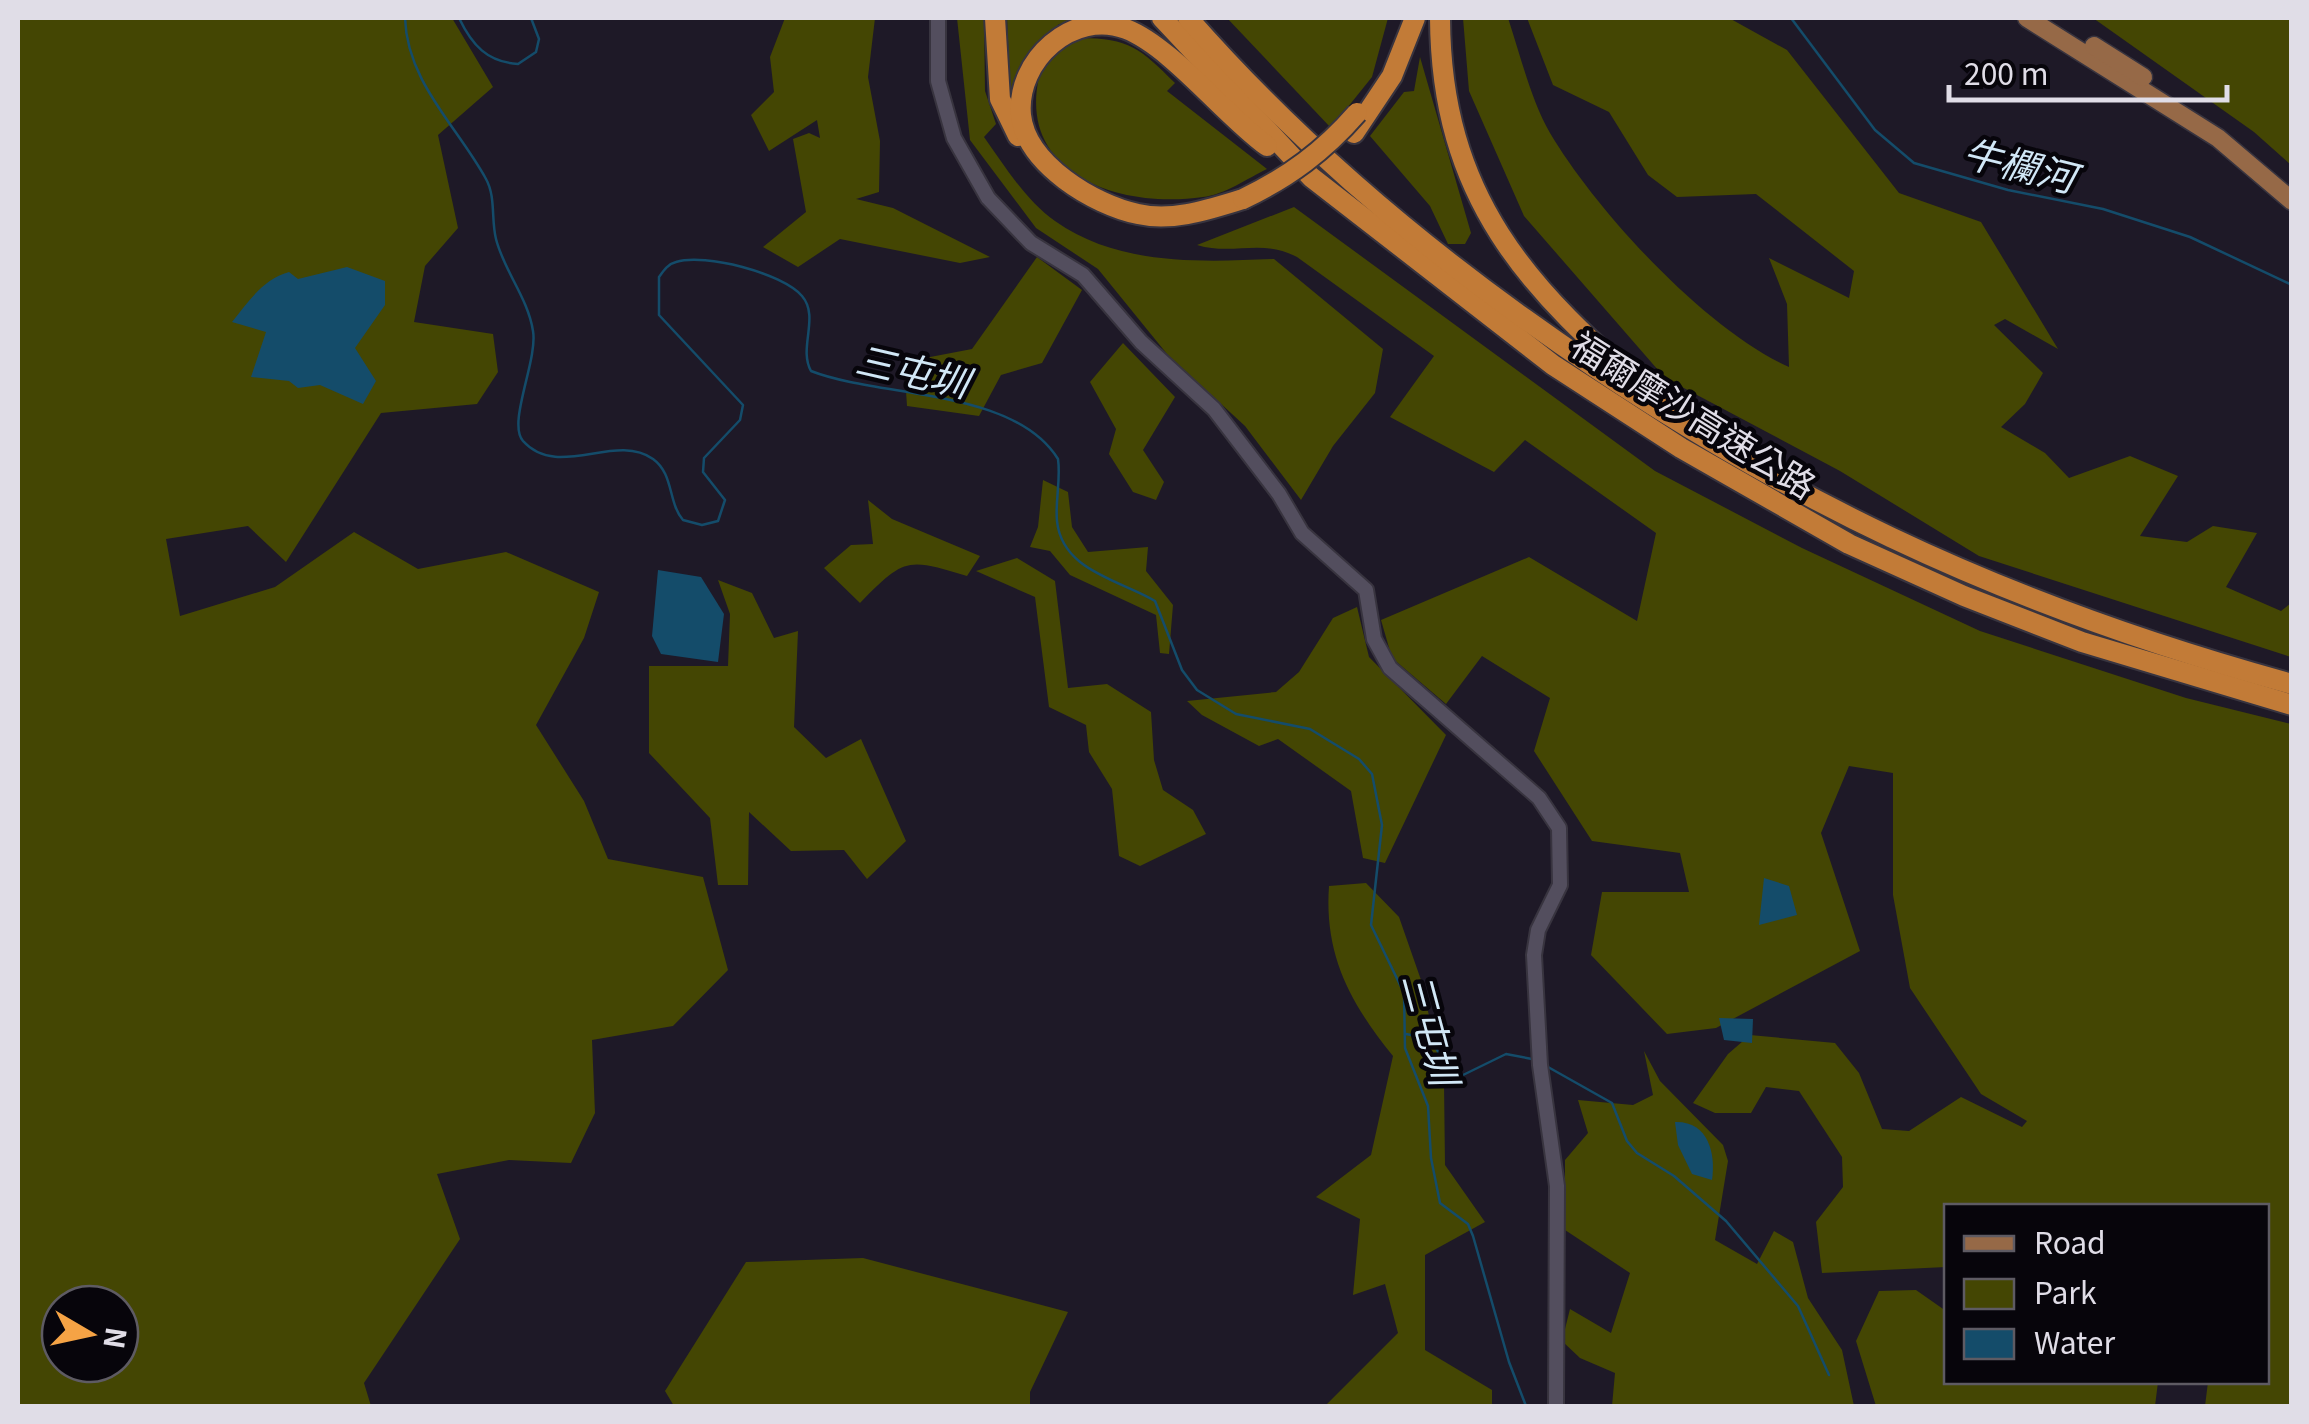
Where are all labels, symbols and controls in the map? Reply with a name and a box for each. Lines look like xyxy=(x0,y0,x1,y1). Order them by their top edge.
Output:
scale bar xyxy=(1949,40,2226,102)
text: 200 m xyxy=(1964,50,2048,94)
water label: 牛欄河 xyxy=(1958,123,2089,205)
street label: 福爾摩沙高速公路 xyxy=(1563,317,1827,509)
water label: 三屯圳 xyxy=(851,329,980,410)
water label: 三屯圳 xyxy=(1392,966,1476,1095)
legend xyxy=(1944,1204,2269,1384)
text: Road xyxy=(2034,1219,2106,1263)
text: Park xyxy=(2034,1269,2097,1313)
north arrow xyxy=(40,1284,140,1384)
text: Water xyxy=(2034,1319,2115,1363)
text: N xyxy=(95,1325,138,1352)

